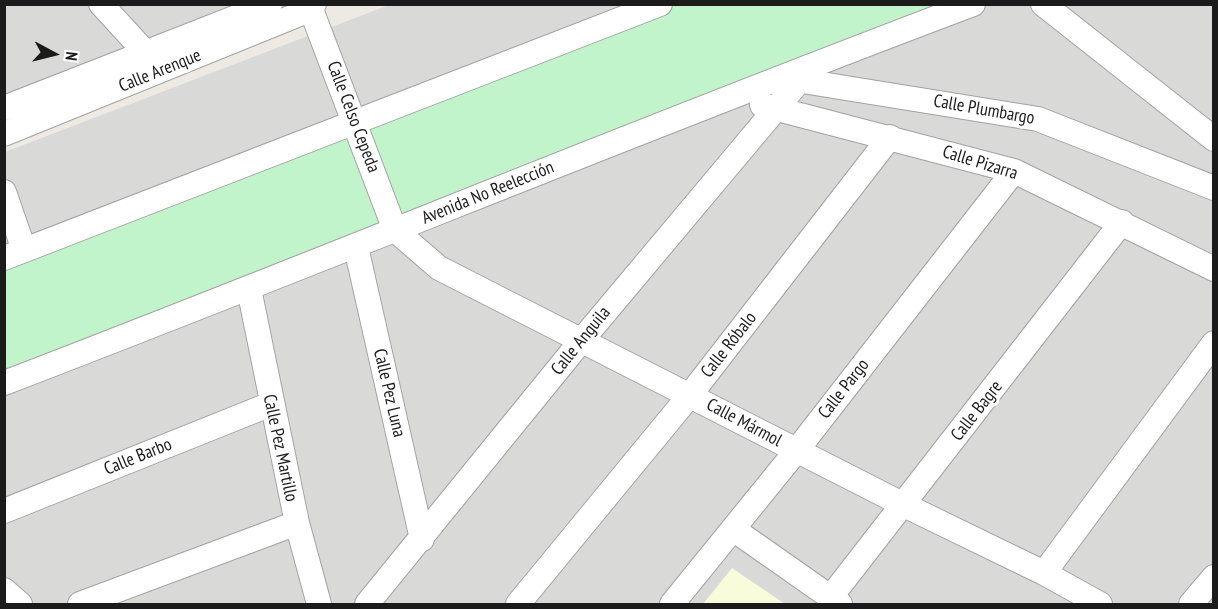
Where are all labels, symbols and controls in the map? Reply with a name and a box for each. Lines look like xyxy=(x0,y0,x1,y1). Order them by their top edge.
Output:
north arrow xyxy=(24,24,84,84)
street label: Calle Arenque xyxy=(116,45,204,97)
text: N xyxy=(61,51,82,62)
street label: Calle Celso Cepeda xyxy=(322,58,384,176)
street label: Calle Plumbargo xyxy=(932,90,1036,130)
street label: Calle Pizarra xyxy=(940,141,1020,185)
street label: Avenida No Reelección xyxy=(419,157,557,229)
street label: Calle Anguila xyxy=(547,302,615,380)
street label: Calle Róbalo xyxy=(697,308,761,382)
street label: Calle Pez Luna xyxy=(368,347,410,439)
street label: Calle Pargo xyxy=(814,355,874,423)
street label: Calle Bagre xyxy=(947,377,1007,445)
street label: Calle Pez Martillo xyxy=(258,392,302,504)
street label: Calle Mármol xyxy=(703,394,785,452)
street label: Calle Barbo xyxy=(101,434,175,480)

